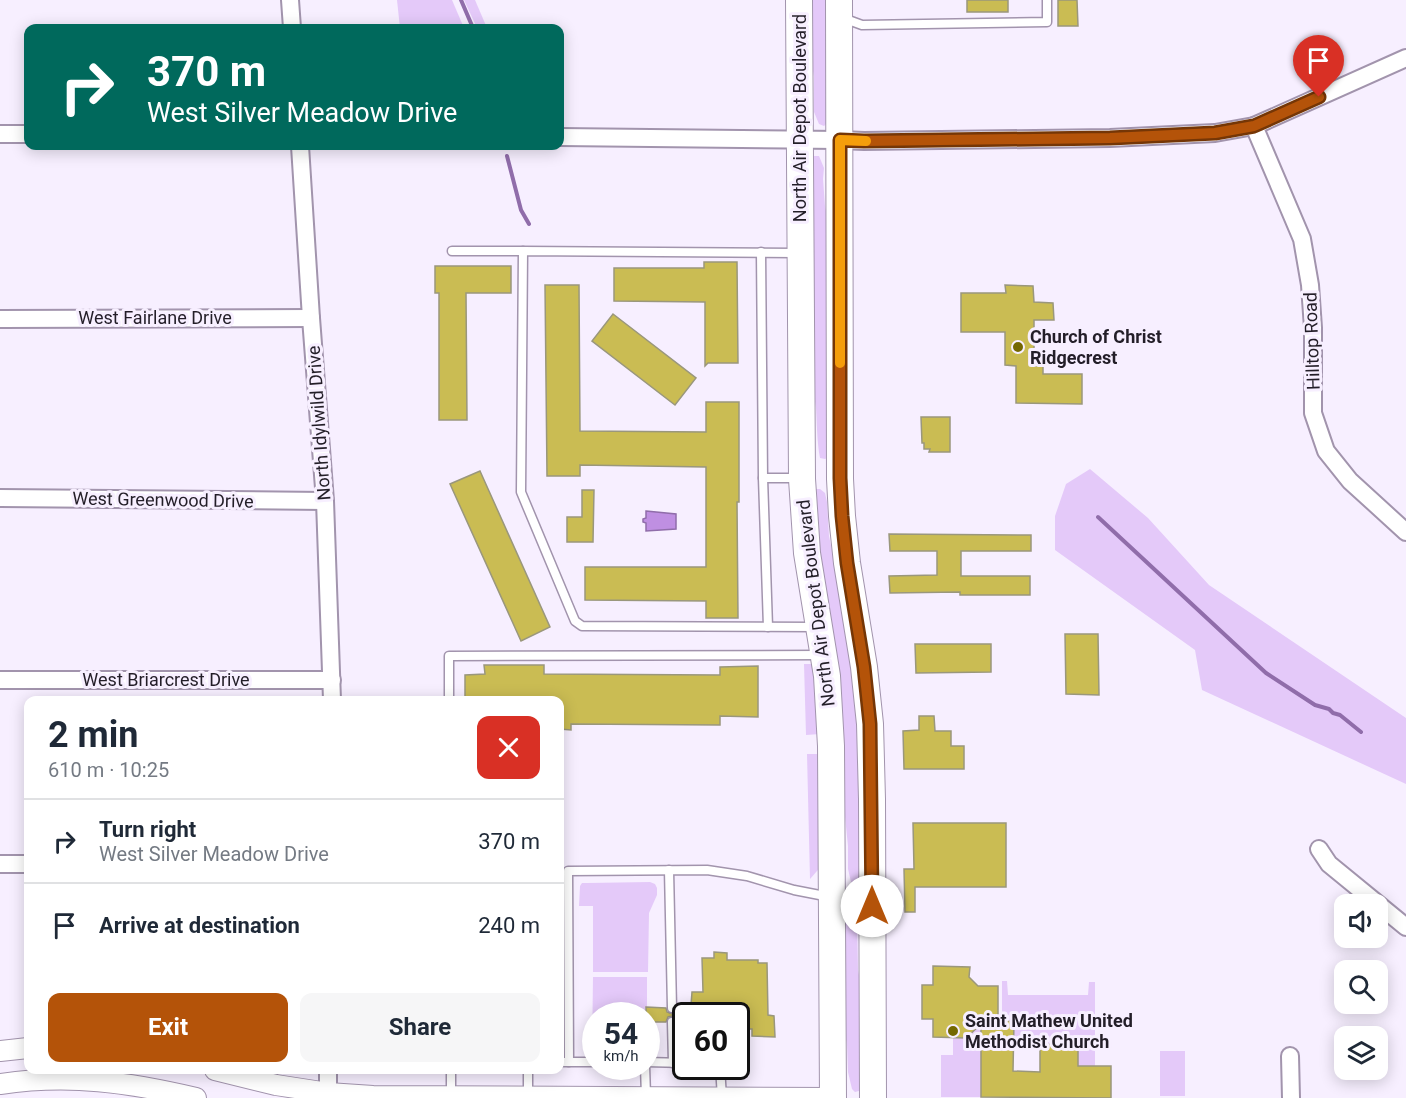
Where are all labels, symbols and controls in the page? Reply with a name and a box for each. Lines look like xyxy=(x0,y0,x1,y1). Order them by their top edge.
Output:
street label: North Air Depot Boulevard xyxy=(789,14,810,222)
pin xyxy=(1293,35,1344,97)
icon: arrive xyxy=(1302,44,1335,77)
text: 370 m xyxy=(147,47,266,96)
icon: right xyxy=(48,48,126,126)
text: West Silver Meadow Drive xyxy=(147,97,457,129)
street label: Hilltop Road xyxy=(1299,292,1324,390)
street label: West Fairlane Drive xyxy=(78,307,232,328)
place label: Church of Christ Ridgecrest xyxy=(1030,326,1162,368)
marker: Church of Christ Ridgecrest xyxy=(1011,340,1025,354)
street label: North Idylwild Drive xyxy=(303,345,334,501)
street label: West Greenwood Drive xyxy=(72,487,254,512)
street label: North Air Depot Boulevard xyxy=(792,498,839,708)
street label: West Briarcrest Drive xyxy=(82,669,250,690)
text: 2 min xyxy=(48,714,139,756)
button: close xyxy=(477,716,540,779)
text: 610 m · 10:25 xyxy=(48,758,169,782)
text: Turn right xyxy=(99,817,196,842)
icon: right xyxy=(48,825,81,858)
text: 370 m xyxy=(478,829,540,854)
text: West Silver Meadow Drive xyxy=(99,842,329,866)
position arrow xyxy=(840,874,904,938)
map controls xyxy=(1334,894,1388,1080)
button: sound xyxy=(1334,894,1388,948)
icon: arrive xyxy=(48,909,81,942)
text: Arrive at destination xyxy=(99,913,300,938)
text: 240 m xyxy=(478,913,540,938)
button: search xyxy=(1334,960,1388,1014)
button: Exit xyxy=(48,993,288,1062)
button: Share xyxy=(300,993,540,1062)
speed limit sign: 60 xyxy=(672,1002,750,1080)
place label: Saint Mathew United Methodist Church xyxy=(965,1010,1133,1052)
text: 54 xyxy=(604,1016,638,1051)
marker: Saint Mathew United Methodist Church xyxy=(946,1024,960,1038)
button: layers xyxy=(1334,1026,1388,1080)
text: km/h xyxy=(603,1047,639,1065)

